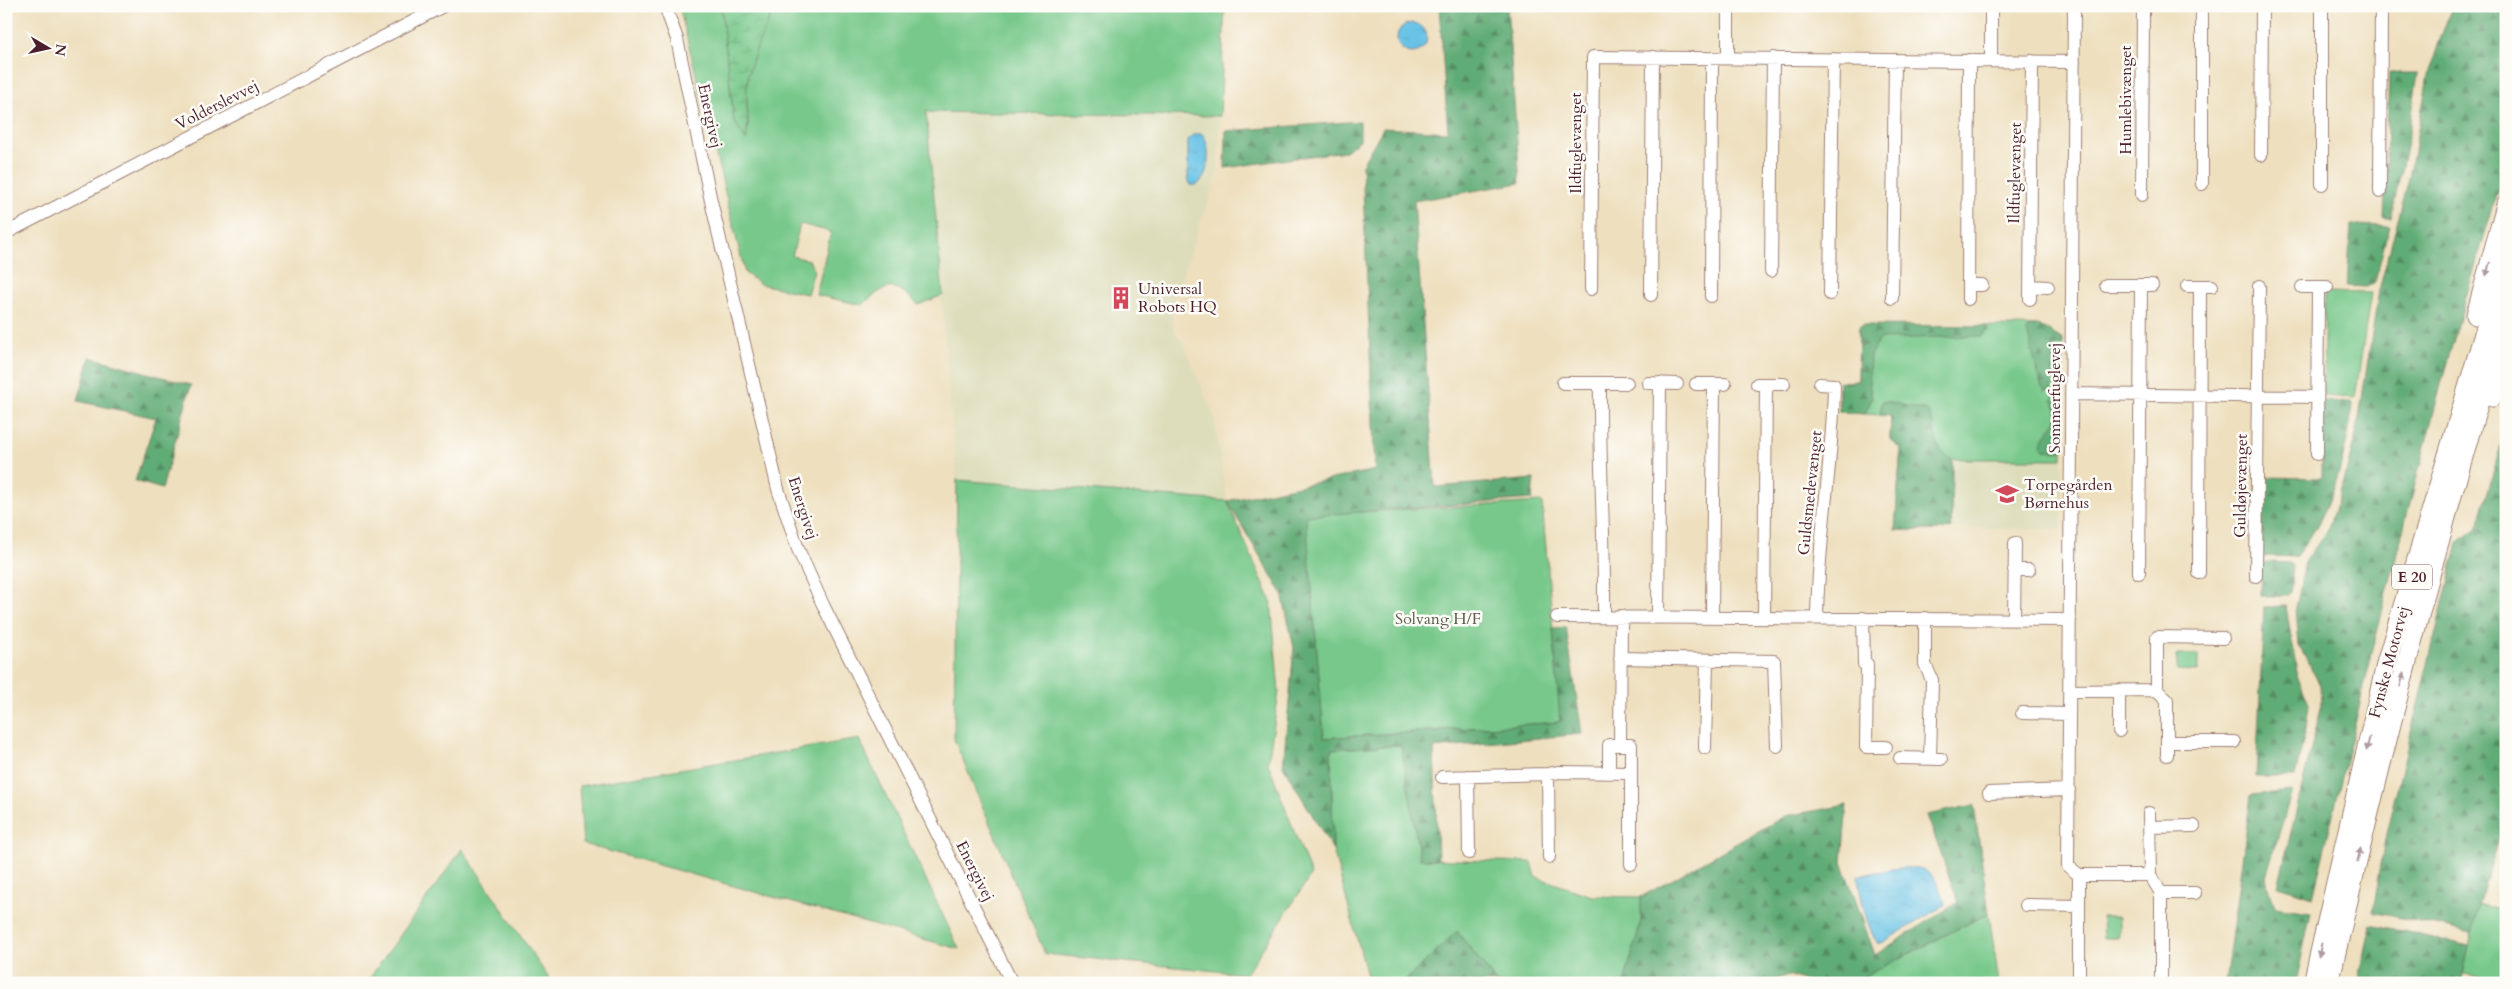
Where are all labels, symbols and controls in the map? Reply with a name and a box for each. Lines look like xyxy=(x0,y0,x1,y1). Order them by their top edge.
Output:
north arrow xyxy=(22,22,72,72)
text: N xyxy=(50,42,71,57)
street label: Humlebivænget xyxy=(2115,45,2137,155)
street label: Volderslevvej xyxy=(172,75,262,135)
street label: Energivej xyxy=(692,82,728,150)
street label: Ildfuglevænget xyxy=(1565,92,1587,194)
street label: Ildfuglevænget xyxy=(2003,122,2027,224)
one-way arrow xyxy=(2484,262,2492,277)
place label: Universal Robots HQ xyxy=(1138,278,1217,318)
building icon: Universal Robots HQ xyxy=(1108,285,1134,311)
street label: Sommerfuglevej xyxy=(2044,343,2066,453)
street label: Guldsmedevænget xyxy=(1793,430,1827,556)
street label: Guldøjevænget xyxy=(2229,434,2253,538)
street label: Energivej xyxy=(782,473,824,543)
place label: Torpegården Børnehus xyxy=(2024,474,2113,514)
school or university icon: Torpegården Børnehus xyxy=(1994,481,2020,507)
road number: E 20 xyxy=(2392,564,2432,590)
street label: Fynske Motorvej xyxy=(2363,603,2415,721)
park label: Solvang H/F xyxy=(1395,608,1481,630)
one-way arrow xyxy=(2398,672,2406,688)
one-way arrow xyxy=(2364,737,2372,752)
street label: Energivej xyxy=(950,837,1000,905)
one-way arrow xyxy=(2355,847,2363,862)
one-way arrow xyxy=(2316,943,2324,958)

